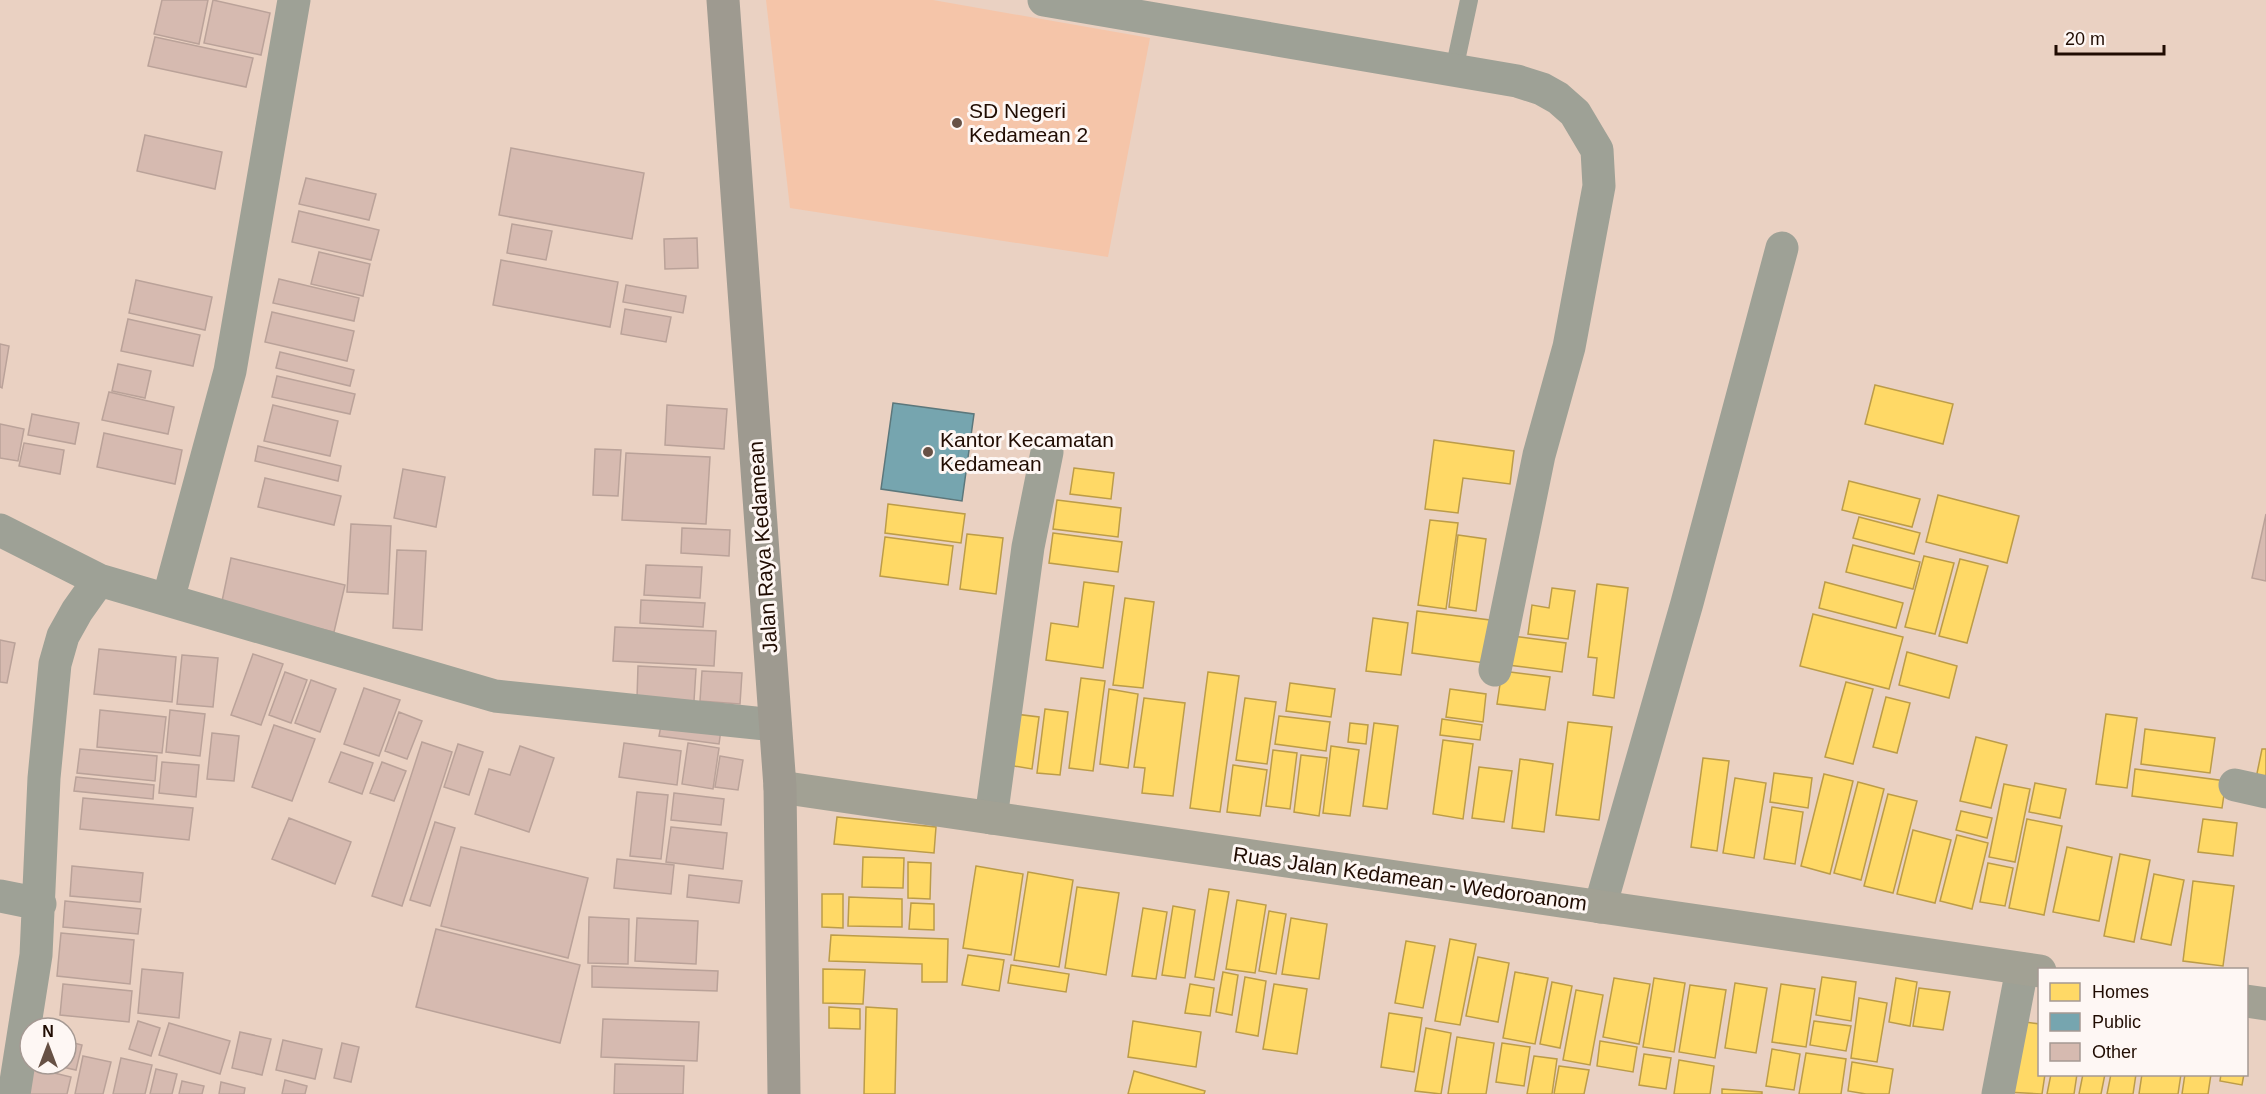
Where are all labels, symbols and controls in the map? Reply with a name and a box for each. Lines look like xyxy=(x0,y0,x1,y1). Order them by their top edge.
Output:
scale bar xyxy=(2056,18,2164,56)
text: 20 m xyxy=(2065,29,2105,49)
place label: SD Negeri Kedamean 2 xyxy=(969,99,1088,146)
marker: SD Negeri Kedamean 2 xyxy=(950,116,964,130)
place label: Kantor Kecamatan Kedamean xyxy=(940,428,1114,475)
street label: Jalan Raya Kedamean xyxy=(744,440,781,654)
marker: Kantor Kecamatan Kedamean xyxy=(921,445,935,459)
street label: Ruas Jalan Kedamean - Wedoroanom xyxy=(1232,842,1588,915)
legend xyxy=(2038,968,2248,1076)
text: Homes xyxy=(2092,982,2149,1002)
text: Public xyxy=(2092,1012,2141,1032)
north arrow xyxy=(18,1016,78,1076)
text: N xyxy=(42,1023,54,1040)
text: Other xyxy=(2092,1042,2137,1062)

